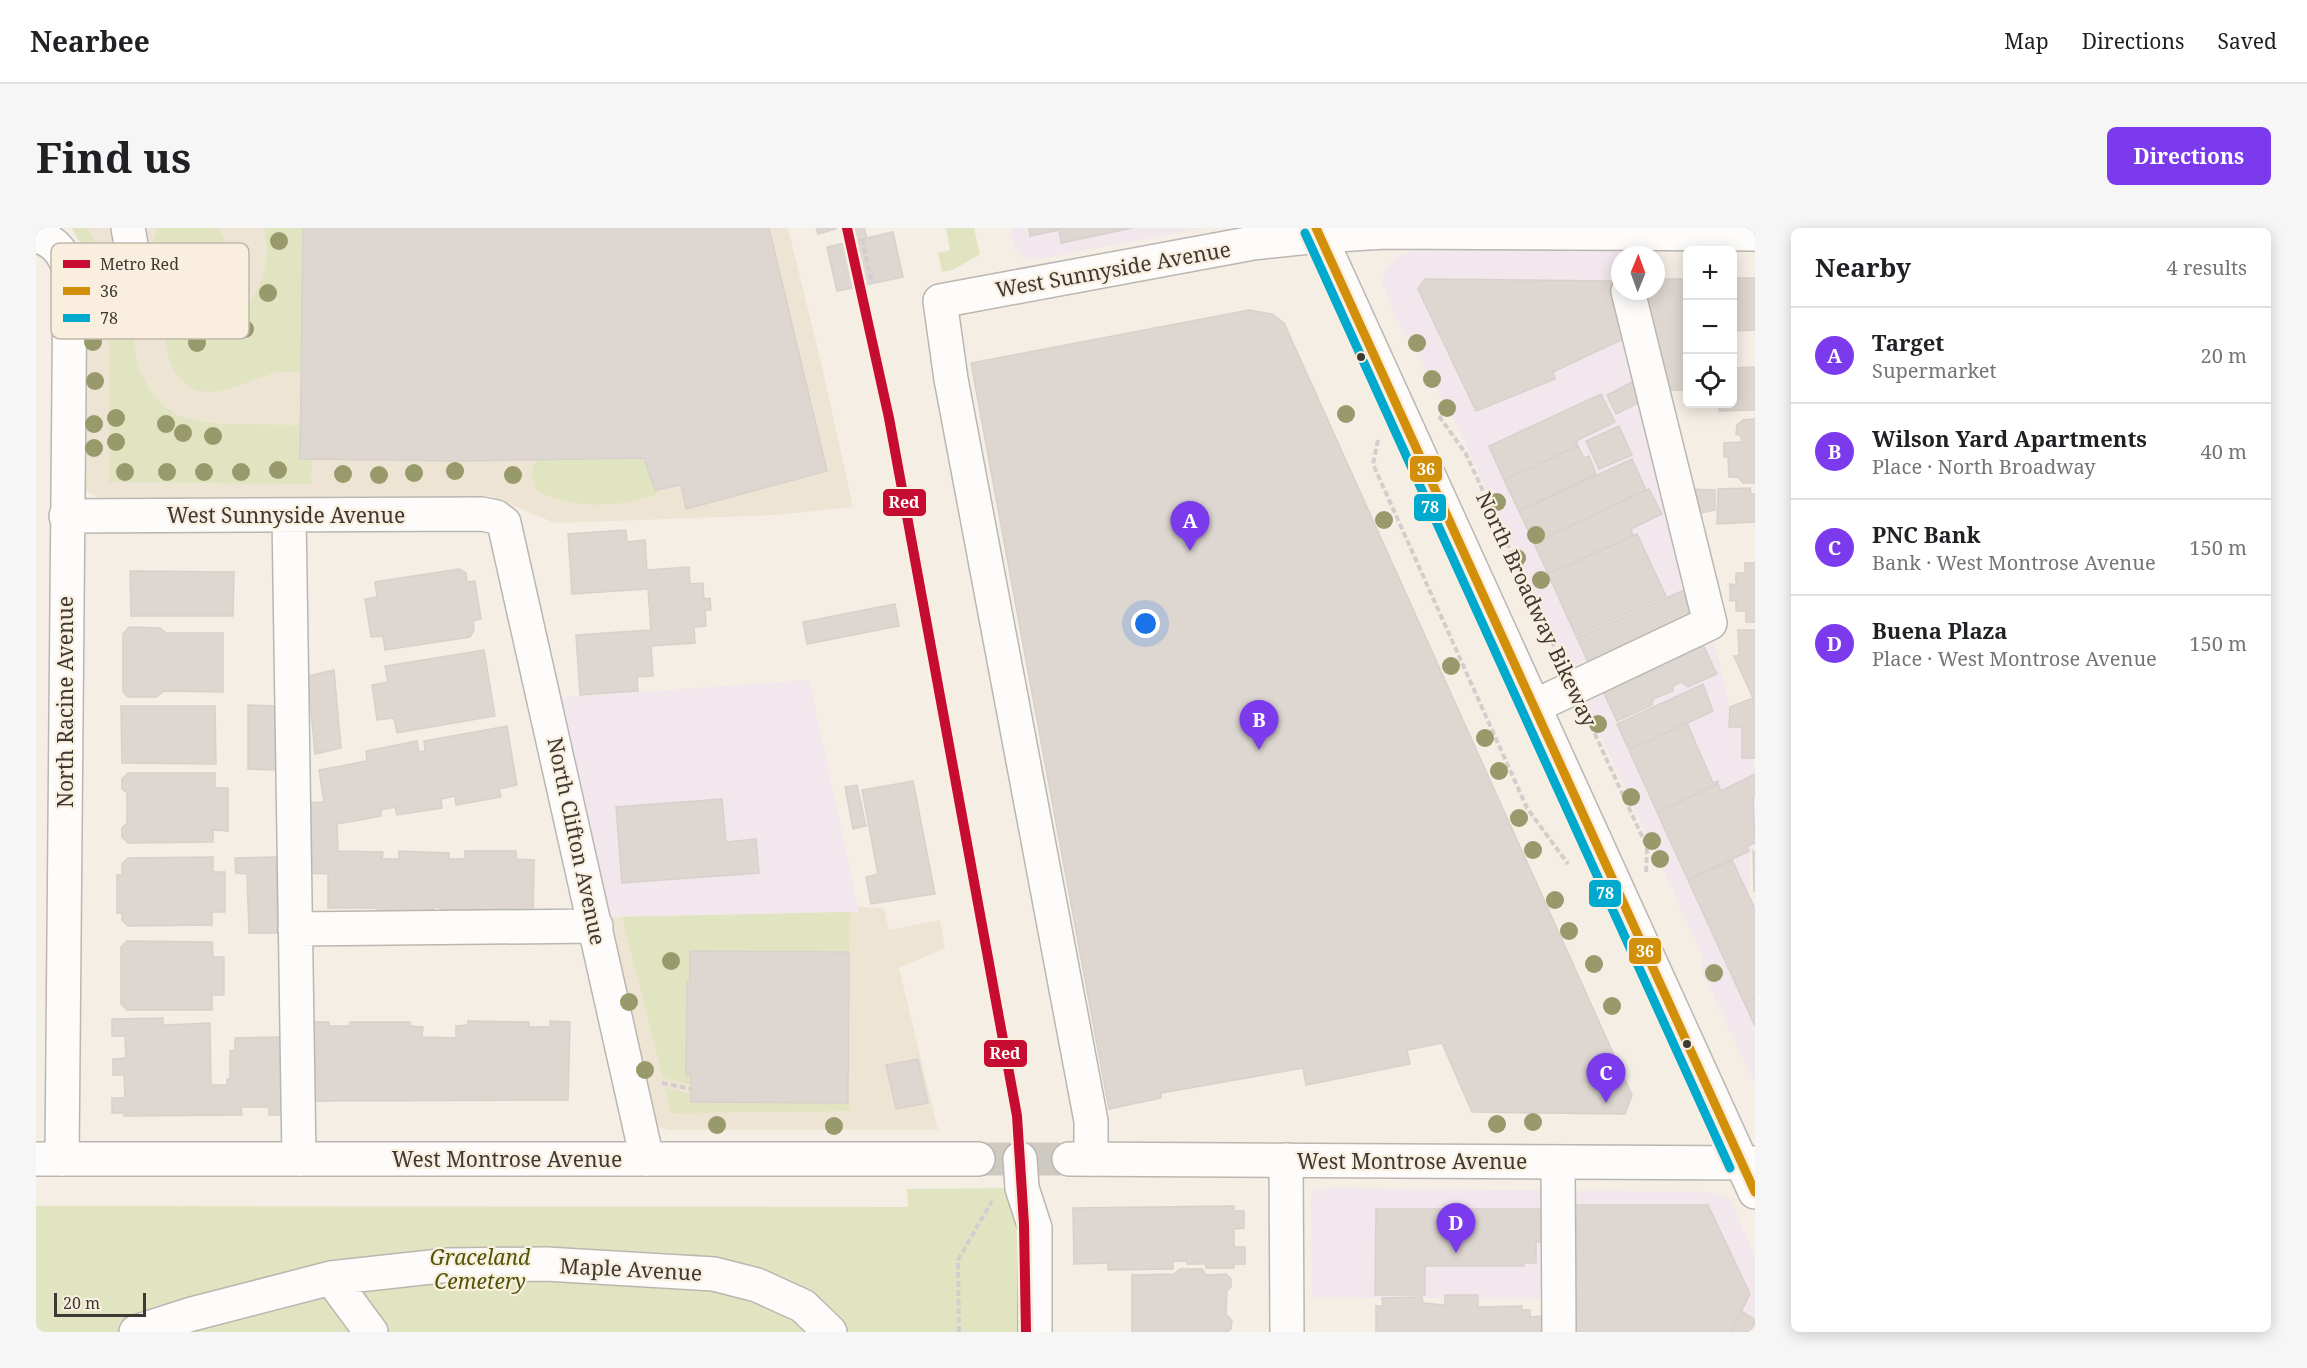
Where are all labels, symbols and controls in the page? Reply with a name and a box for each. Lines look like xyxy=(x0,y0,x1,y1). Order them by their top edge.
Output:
text: Nearbee xyxy=(30,22,150,60)
text: Map xyxy=(2004,27,2049,55)
text: Directions xyxy=(2082,27,2184,55)
text: Saved xyxy=(2217,27,2277,55)
button: Directions xyxy=(2107,127,2271,185)
text: Find us xyxy=(36,128,191,185)
street label: West Sunnyside Avenue xyxy=(993,235,1233,303)
legend xyxy=(51,243,249,339)
north arrow xyxy=(1611,246,1665,300)
map controls xyxy=(1683,246,1737,408)
button: + xyxy=(1683,246,1737,300)
text: Nearby xyxy=(1815,249,1911,285)
text: Metro Red xyxy=(100,253,179,275)
text: 4 results xyxy=(2167,254,2247,281)
text: 36 xyxy=(100,280,118,302)
button: − xyxy=(1683,300,1737,354)
text: 78 xyxy=(100,307,118,329)
text: Target xyxy=(1872,327,1944,357)
text: A xyxy=(1827,342,1842,369)
text: 20 m xyxy=(2201,342,2247,369)
unlabelled marker xyxy=(1355,351,1367,363)
button: locate xyxy=(1683,354,1737,408)
text: Supermarket xyxy=(1872,357,1997,384)
text: Wilson Yard Apartments xyxy=(1872,423,2147,453)
text: B xyxy=(1828,438,1841,465)
text: 40 m xyxy=(2201,438,2247,465)
text: Place · North Broadway xyxy=(1872,453,2096,480)
line badge: 36 xyxy=(1409,455,1443,483)
text: 36 xyxy=(1417,458,1435,480)
street label: North Broadway Bikeway xyxy=(1470,487,1604,731)
line badge: Red xyxy=(882,488,927,517)
text: Red xyxy=(889,491,920,513)
line badge: 78 xyxy=(1413,493,1447,522)
text: 78 xyxy=(1421,496,1439,518)
street label: West Sunnyside Avenue xyxy=(167,501,405,529)
pin: A xyxy=(1170,502,1210,551)
text: PNC Bank xyxy=(1872,519,1980,549)
text: C xyxy=(1828,534,1841,561)
text: 150 m xyxy=(2189,534,2247,561)
text: Bank · West Montrose Avenue xyxy=(1872,549,2156,576)
street label: North Racine Avenue xyxy=(51,596,79,808)
your location xyxy=(1131,609,1160,638)
text: Buena Plaza xyxy=(1872,615,2007,645)
text: D xyxy=(1827,630,1842,657)
text: 150 m xyxy=(2189,630,2247,657)
text: Place · West Montrose Avenue xyxy=(1872,645,2157,672)
pin: B xyxy=(1240,700,1278,750)
street label: North Clifton Avenue xyxy=(541,735,613,947)
line badge: 78 xyxy=(1588,879,1622,908)
text: 78 xyxy=(1596,882,1614,904)
line badge: 36 xyxy=(1628,937,1662,965)
text: 36 xyxy=(1636,940,1654,962)
unlabelled marker xyxy=(1681,1038,1693,1050)
line badge: Red xyxy=(983,1039,1028,1068)
text: Red xyxy=(990,1042,1021,1064)
pin: C xyxy=(1586,1054,1626,1103)
street label: West Montrose Avenue xyxy=(392,1145,622,1173)
street label: West Montrose Avenue xyxy=(1297,1147,1527,1175)
pin: D xyxy=(1436,1204,1476,1253)
park label: Graceland Cemetery xyxy=(430,1243,531,1295)
street label: Maple Avenue xyxy=(559,1251,703,1287)
scale bar xyxy=(54,1290,146,1318)
text: 20 m xyxy=(63,1292,100,1314)

